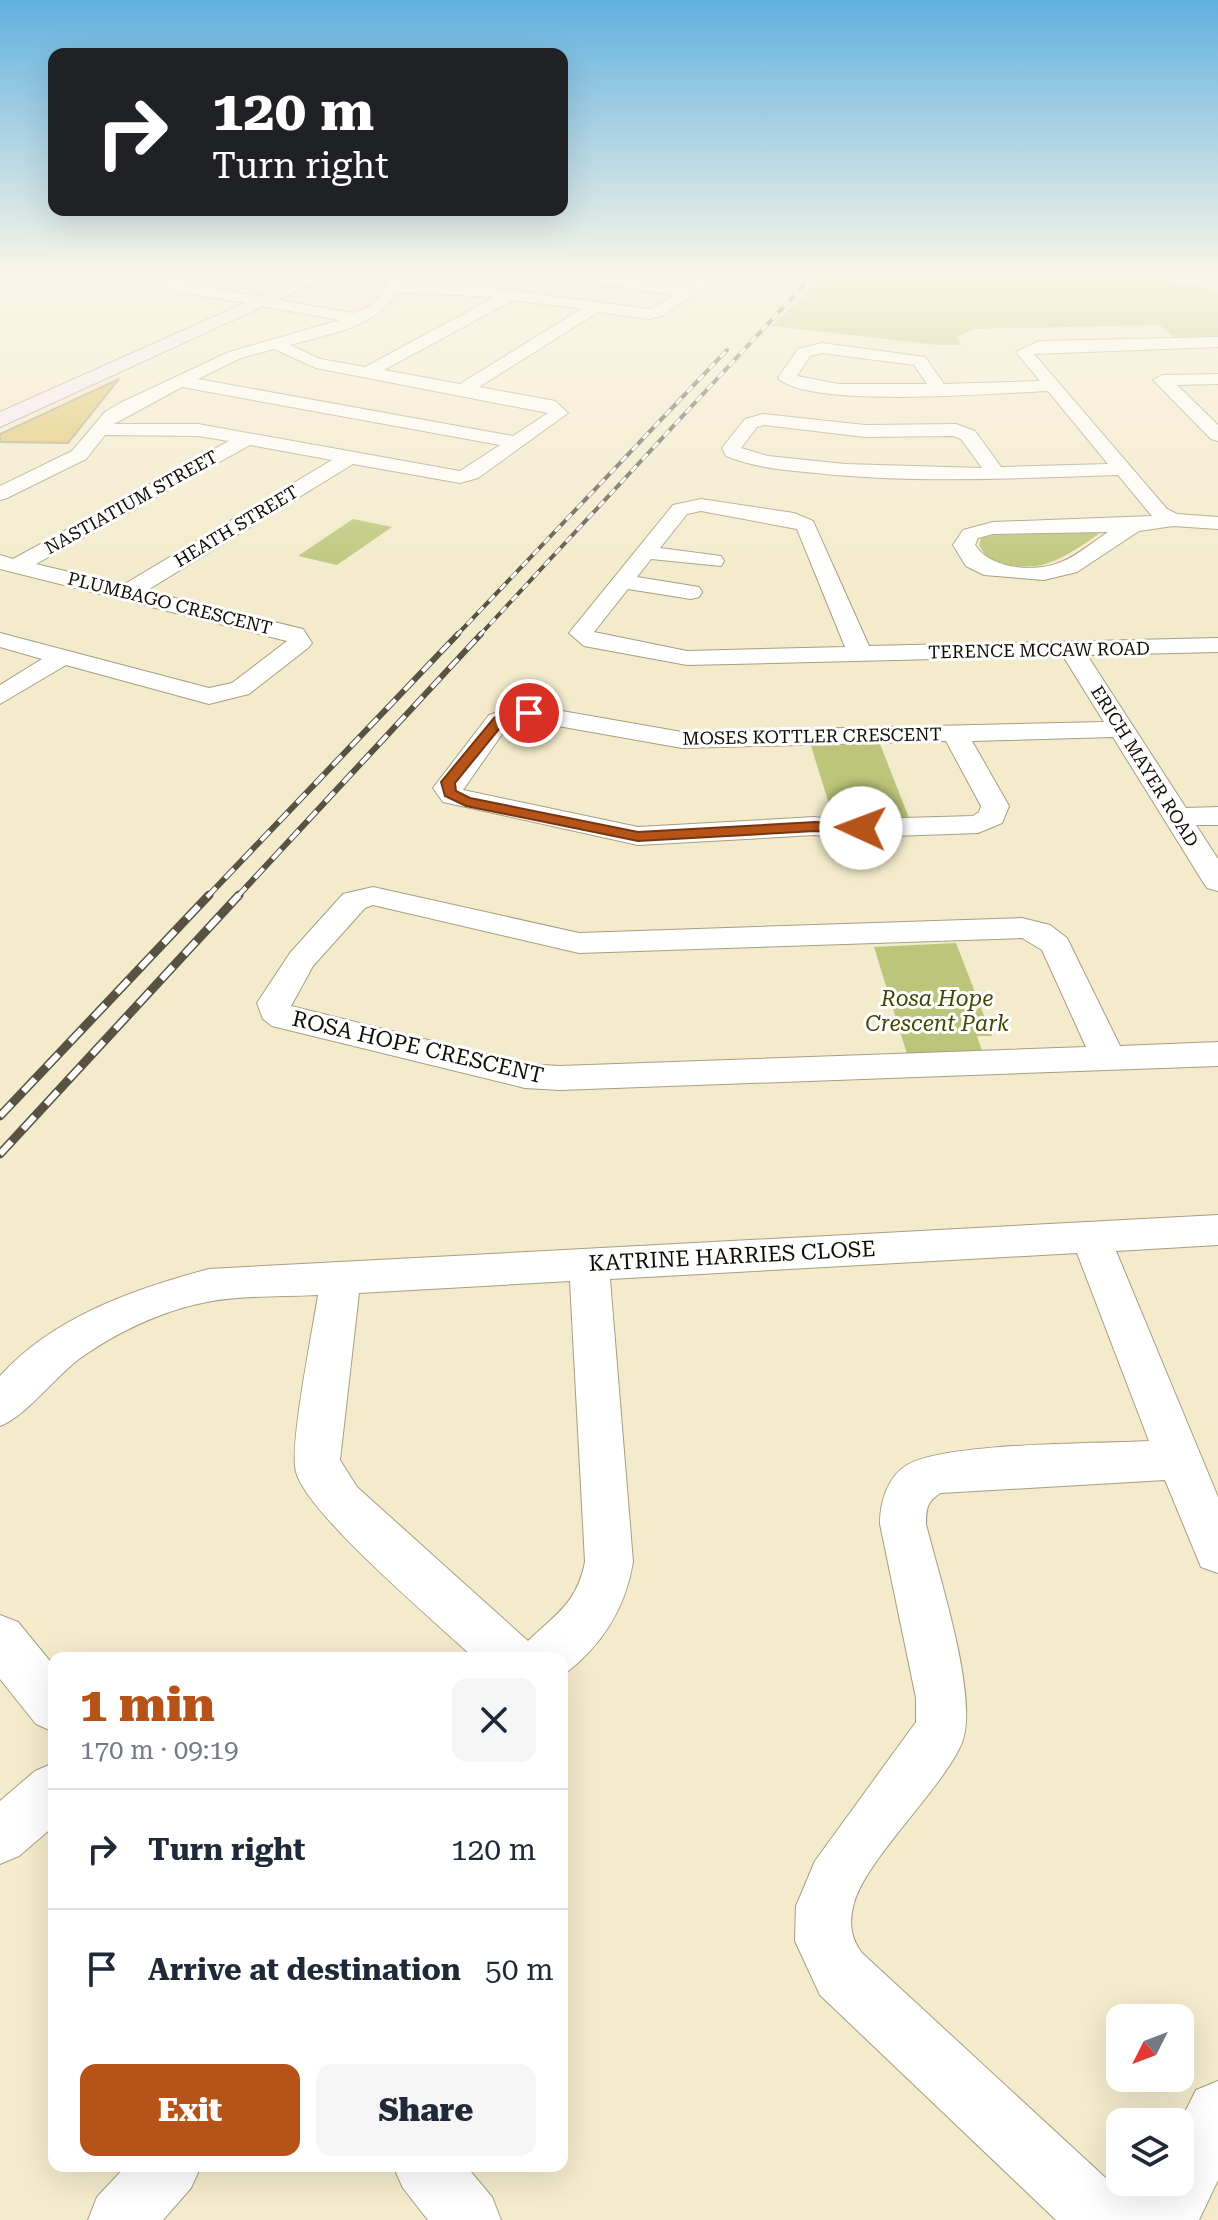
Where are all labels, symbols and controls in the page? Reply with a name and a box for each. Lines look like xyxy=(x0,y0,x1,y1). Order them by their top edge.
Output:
text: 120 m xyxy=(212,78,374,144)
icon: right xyxy=(80,80,184,184)
text: Turn right xyxy=(212,145,389,187)
street label: NASTIATIUM STREET xyxy=(41,446,221,558)
street label: HEATH STREET xyxy=(170,481,302,571)
street label: PLUMBAGO CRESCENT xyxy=(66,567,274,639)
street label: TERENCE MCCAW ROAD xyxy=(928,638,1150,662)
pin xyxy=(495,679,563,747)
street label: ERICH MAYER ROAD xyxy=(1087,682,1203,850)
icon: arrive xyxy=(507,691,551,735)
street label: MOSES KOTTLER CRESCENT xyxy=(682,723,942,749)
position arrow xyxy=(819,786,903,870)
park label: Rosa Hope Crescent Park xyxy=(865,986,1009,1036)
street label: ROSA HOPE CRESCENT xyxy=(290,1006,546,1088)
street label: KATRINE HARRIES CLOSE xyxy=(588,1236,876,1276)
text: 1 min xyxy=(80,1677,215,1733)
button: close xyxy=(452,1678,536,1762)
text: 170 m · 09:19 xyxy=(80,1735,239,1765)
icon: right xyxy=(80,1827,124,1871)
text: Turn right xyxy=(148,1832,305,1867)
text: 120 m xyxy=(451,1832,536,1867)
icon: arrive xyxy=(80,1947,124,1991)
text: Arrive at destination xyxy=(148,1952,461,1987)
text: 50 m xyxy=(485,1952,554,1987)
north arrow xyxy=(1106,2004,1194,2092)
map controls xyxy=(1106,2004,1194,2196)
button: Exit xyxy=(80,2064,300,2156)
button: Share xyxy=(316,2064,536,2156)
button: layers xyxy=(1106,2108,1194,2196)

